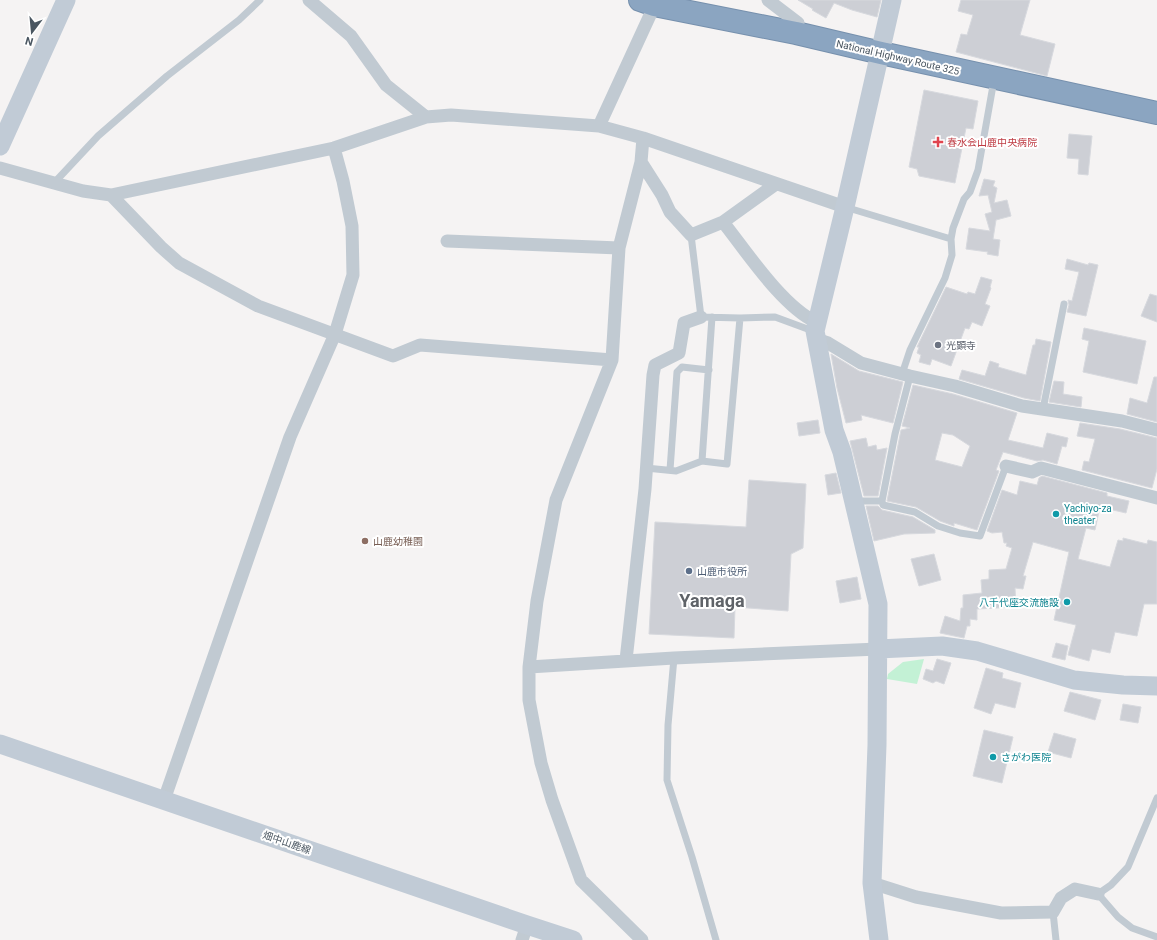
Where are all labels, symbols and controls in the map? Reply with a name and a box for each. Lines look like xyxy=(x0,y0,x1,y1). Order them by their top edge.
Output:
north arrow xyxy=(12,12,52,52)
text: N xyxy=(24,34,35,48)
street label: National Highway Route 325 xyxy=(835,38,961,77)
marker: 春水会山鹿中央病院 xyxy=(932,136,944,148)
place label: 春水会山鹿中央病院 xyxy=(947,137,1037,148)
marker: 光顕寺 xyxy=(933,340,943,350)
place label: 光顕寺 xyxy=(946,340,976,351)
place label: Yachiyo-za theater xyxy=(1064,503,1112,526)
marker: Yachiyo-za theater xyxy=(1051,509,1061,519)
marker: 山鹿幼稚園 xyxy=(360,536,370,546)
place label: 山鹿幼稚園 xyxy=(373,536,423,547)
marker: 山鹿市役所 xyxy=(684,566,694,576)
place label: 山鹿市役所 xyxy=(697,566,747,577)
district label: Yamaga xyxy=(679,590,745,611)
place label: 八千代座交流施設 xyxy=(979,597,1059,608)
marker: 八千代座交流施設 xyxy=(1062,597,1072,607)
marker: さがわ医院 xyxy=(988,752,998,762)
place label: さがわ医院 xyxy=(1001,752,1051,763)
street label: 畑中山鹿線 xyxy=(261,829,312,856)

